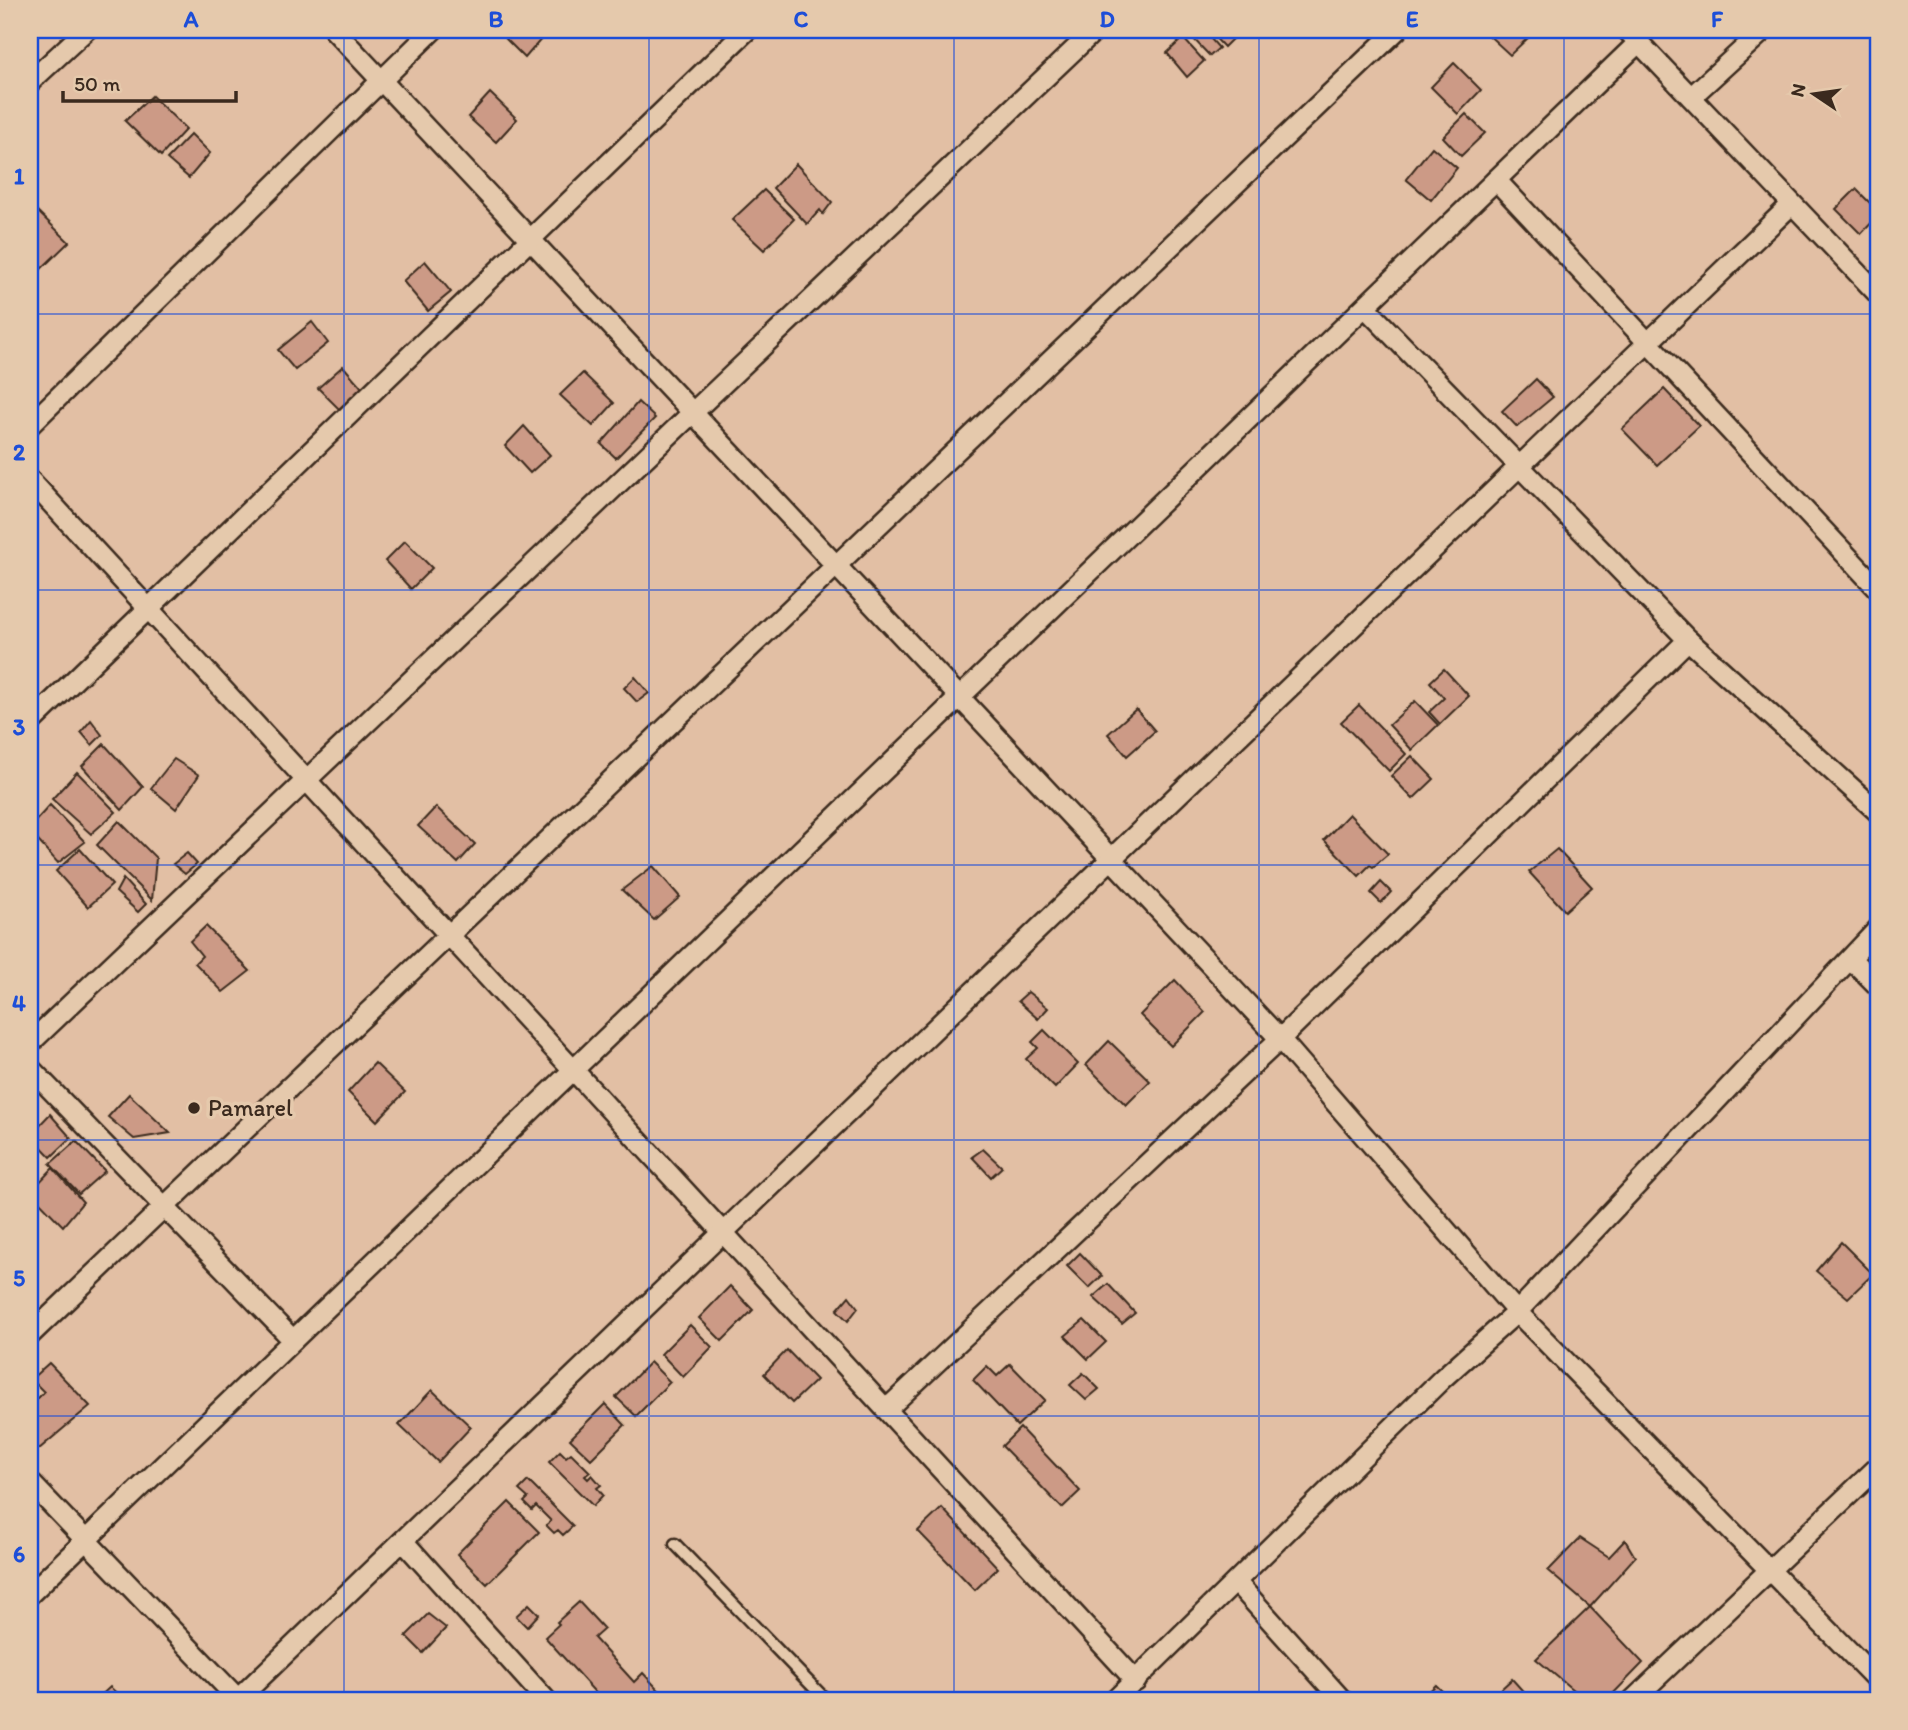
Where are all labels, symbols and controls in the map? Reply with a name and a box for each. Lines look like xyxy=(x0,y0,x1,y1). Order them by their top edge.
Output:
text: A xyxy=(183,5,199,33)
text: B xyxy=(489,5,504,33)
text: C xyxy=(794,5,809,33)
text: D xyxy=(1099,5,1115,33)
text: E xyxy=(1406,5,1419,33)
text: F xyxy=(1711,5,1724,33)
scale bar xyxy=(63,60,236,104)
north arrow xyxy=(1778,60,1848,130)
text: 50 m xyxy=(74,71,121,96)
text: N xyxy=(1785,81,1811,99)
text: 1 xyxy=(14,162,25,190)
text: 2 xyxy=(13,438,26,466)
text: 3 xyxy=(13,713,26,741)
text: 4 xyxy=(12,989,26,1017)
place label: Pamarel xyxy=(208,1093,293,1122)
marker: Pamarel xyxy=(186,1100,202,1116)
text: 5 xyxy=(13,1264,25,1292)
text: 6 xyxy=(13,1540,25,1568)

